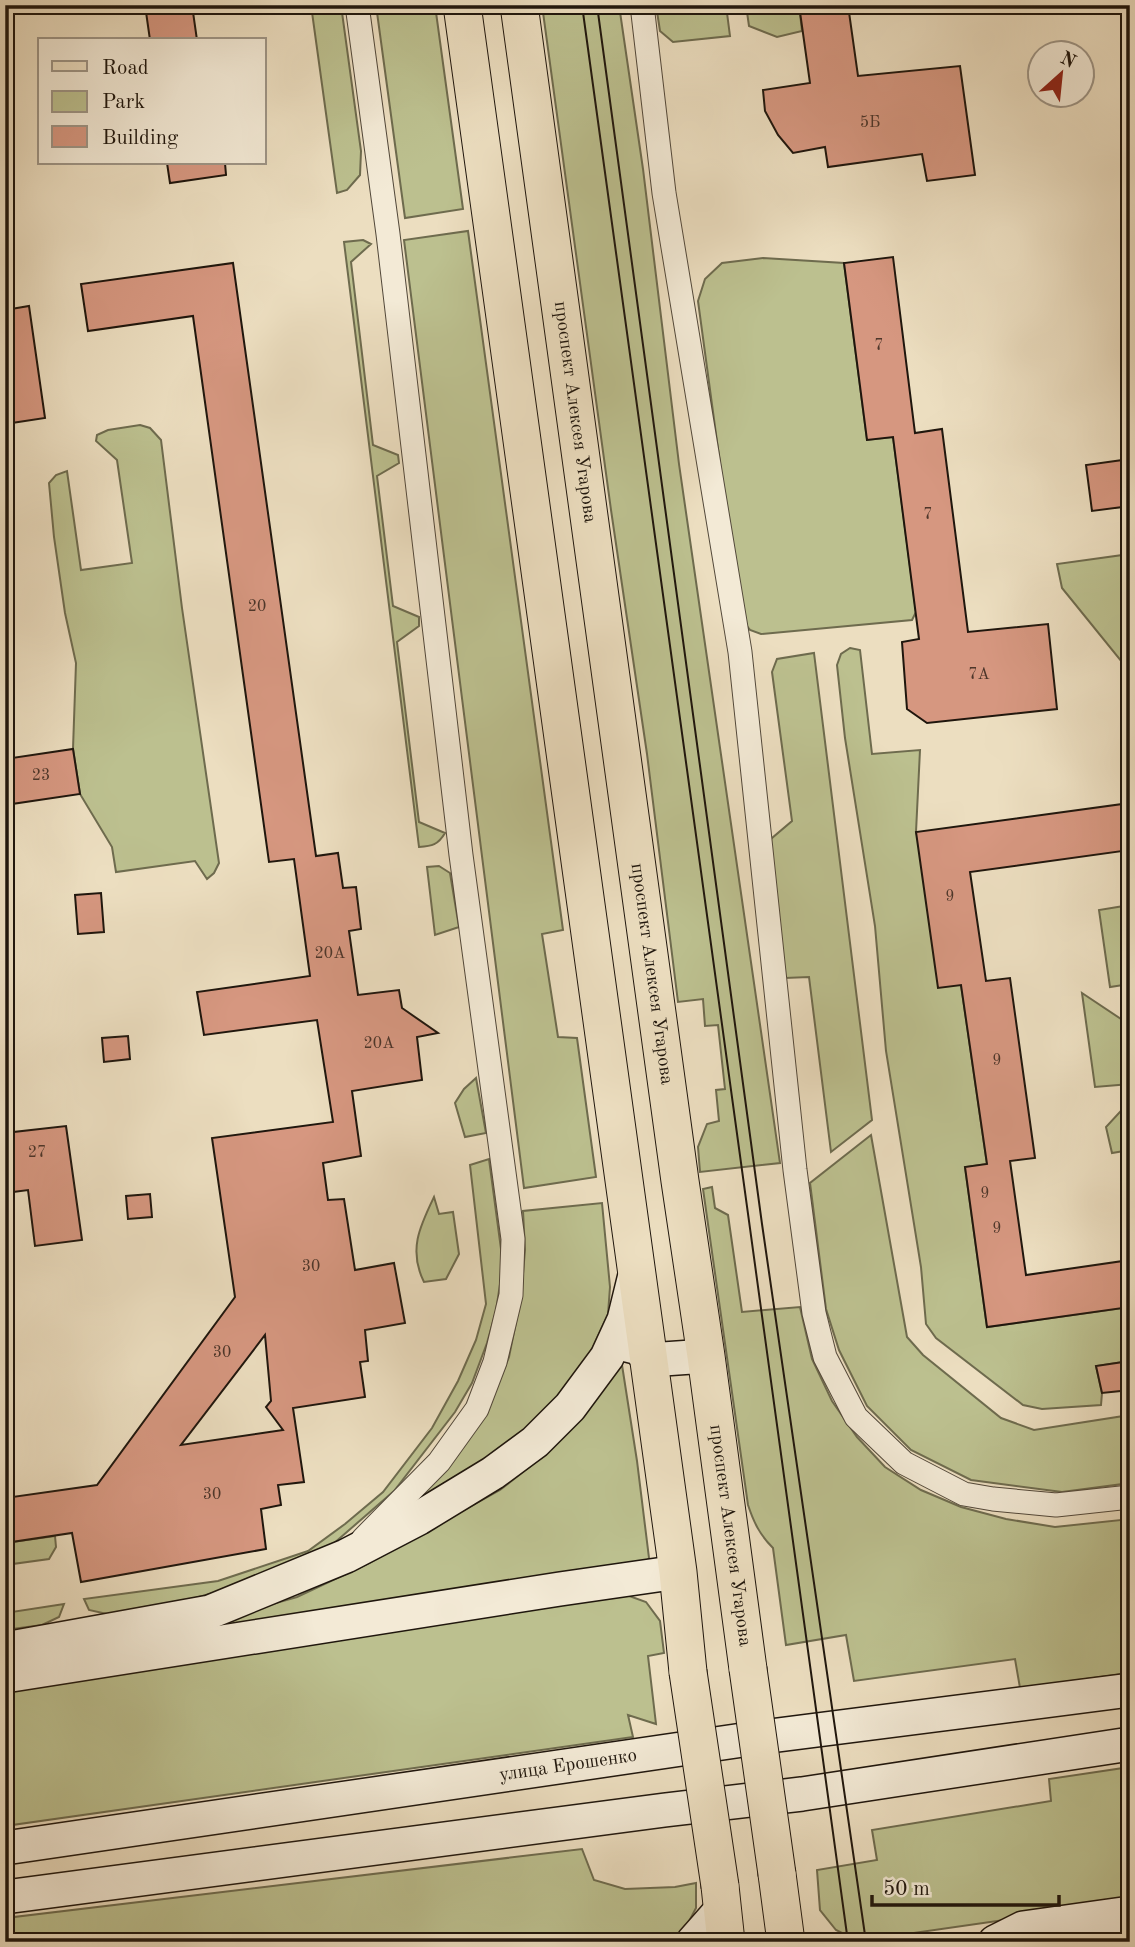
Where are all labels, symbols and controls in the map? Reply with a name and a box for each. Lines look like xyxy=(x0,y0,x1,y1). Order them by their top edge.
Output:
legend xyxy=(38,38,266,164)
north arrow xyxy=(1026,38,1096,108)
text: N xyxy=(1057,49,1079,73)
text: Road xyxy=(102,58,149,79)
text: Park xyxy=(102,92,145,113)
house number: 5Б xyxy=(860,115,880,131)
text: Building xyxy=(102,128,179,149)
street label: проспект Алексея Угарова xyxy=(550,300,599,525)
house number: 7 xyxy=(874,338,884,354)
house number: 7 xyxy=(923,507,933,523)
house number: 20 xyxy=(248,599,266,615)
house number: 7А xyxy=(968,667,990,683)
house number: 23 xyxy=(32,768,50,784)
street label: проспект Алексея Угарова xyxy=(627,862,676,1087)
house number: 9 xyxy=(945,889,955,905)
house number: 20А xyxy=(315,946,345,962)
house number: 20А xyxy=(364,1036,394,1052)
house number: 9 xyxy=(992,1053,1002,1069)
house number: 27 xyxy=(28,1145,46,1161)
house number: 9 xyxy=(980,1186,990,1202)
house number: 9 xyxy=(992,1221,1002,1237)
house number: 30 xyxy=(302,1259,320,1275)
house number: 30 xyxy=(213,1345,231,1361)
street label: проспект Алексея Угарова xyxy=(706,1423,754,1648)
house number: 30 xyxy=(203,1487,221,1503)
street label: улица Ерошенко xyxy=(498,1746,638,1785)
scale bar xyxy=(872,1863,1060,1907)
text: 50 m xyxy=(883,1879,930,1900)

